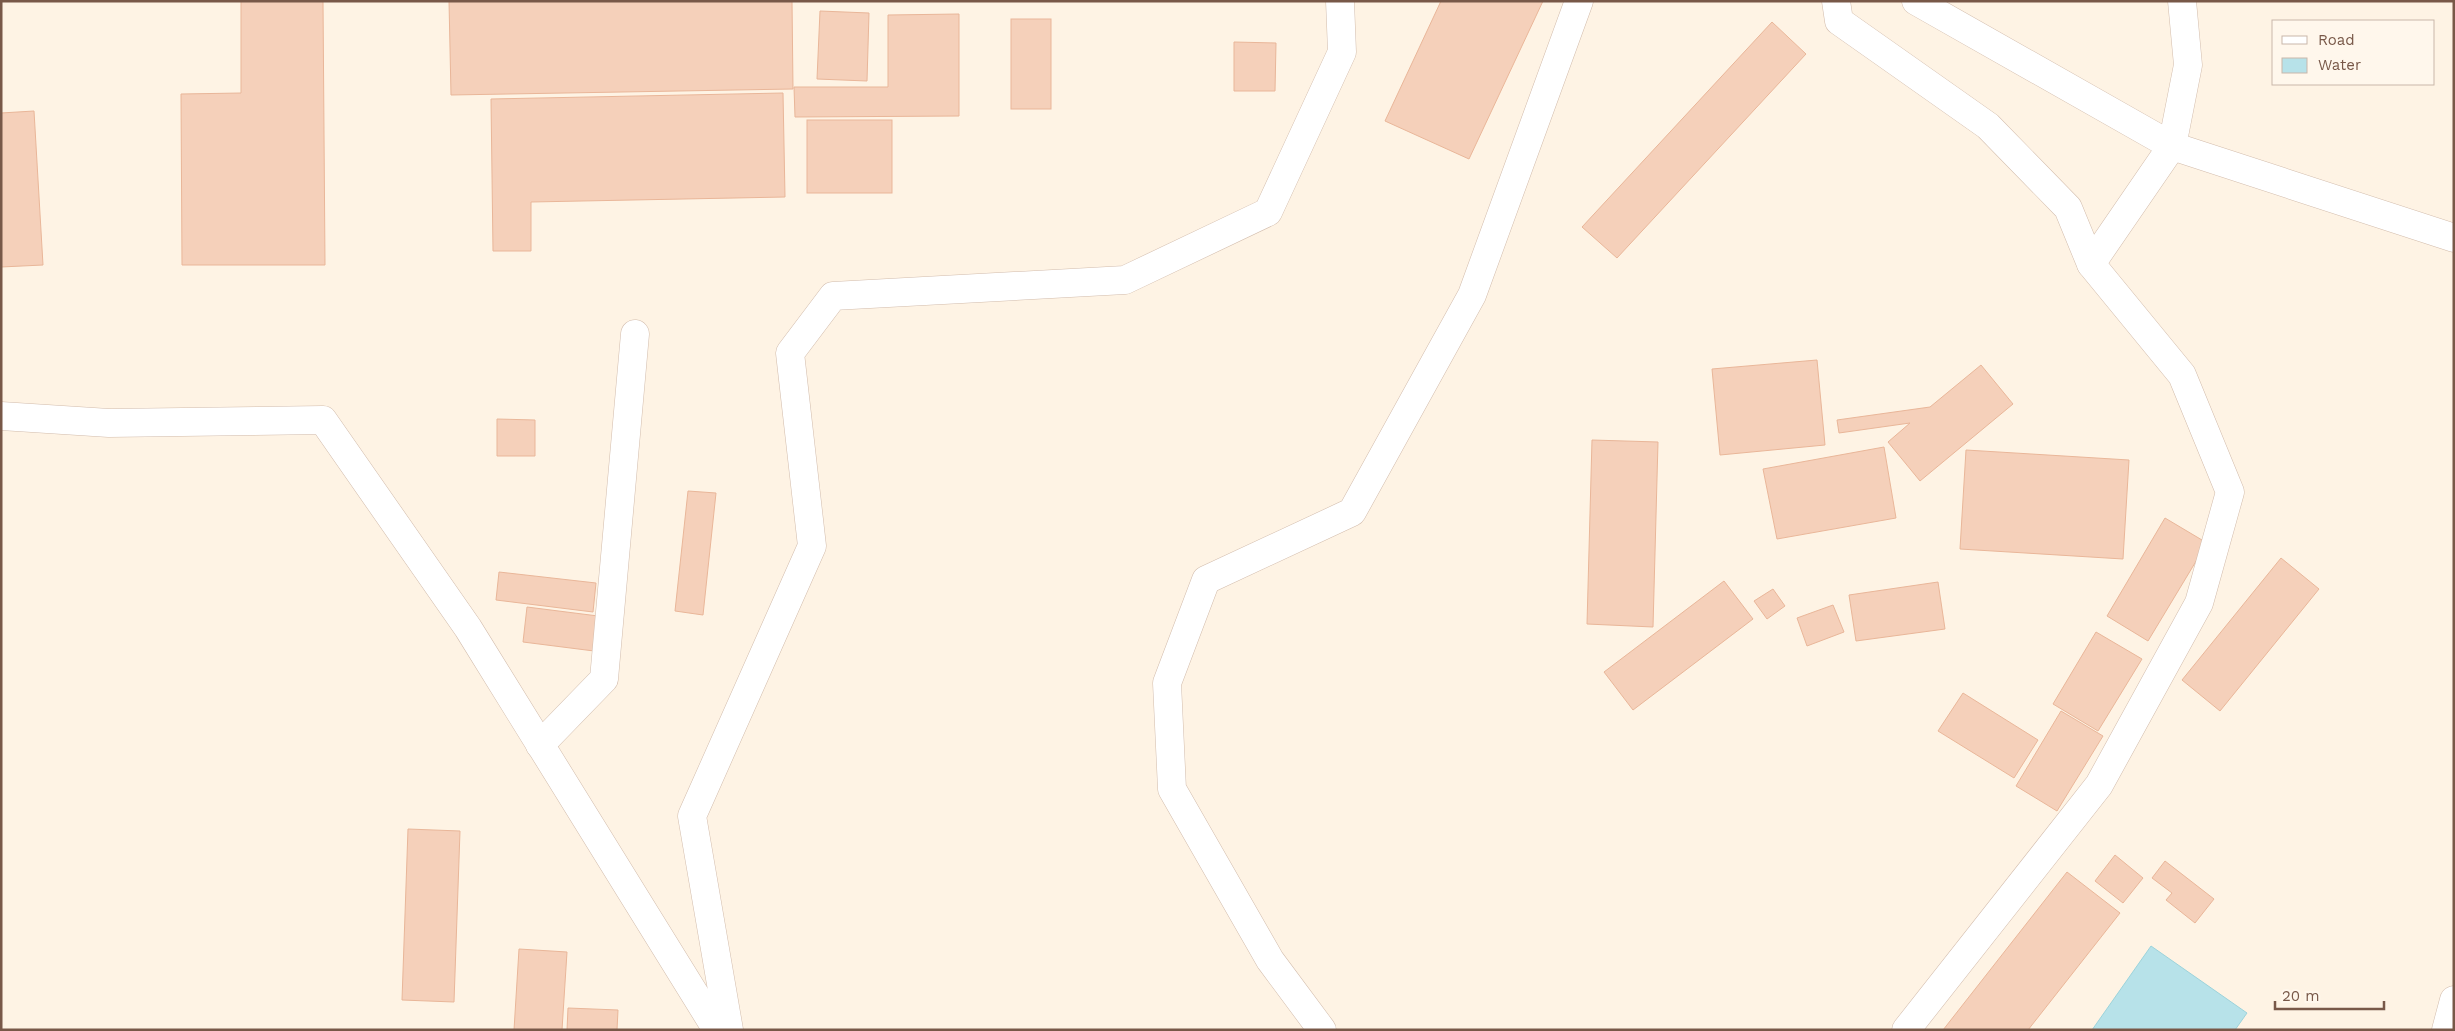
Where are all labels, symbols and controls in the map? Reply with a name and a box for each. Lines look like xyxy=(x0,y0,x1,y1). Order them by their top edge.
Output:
legend xyxy=(2272,20,2435,85)
text: Road xyxy=(2318,31,2355,49)
text: Water xyxy=(2318,56,2361,74)
scale bar xyxy=(2275,978,2384,1010)
text: 20 m xyxy=(2282,987,2320,1005)

